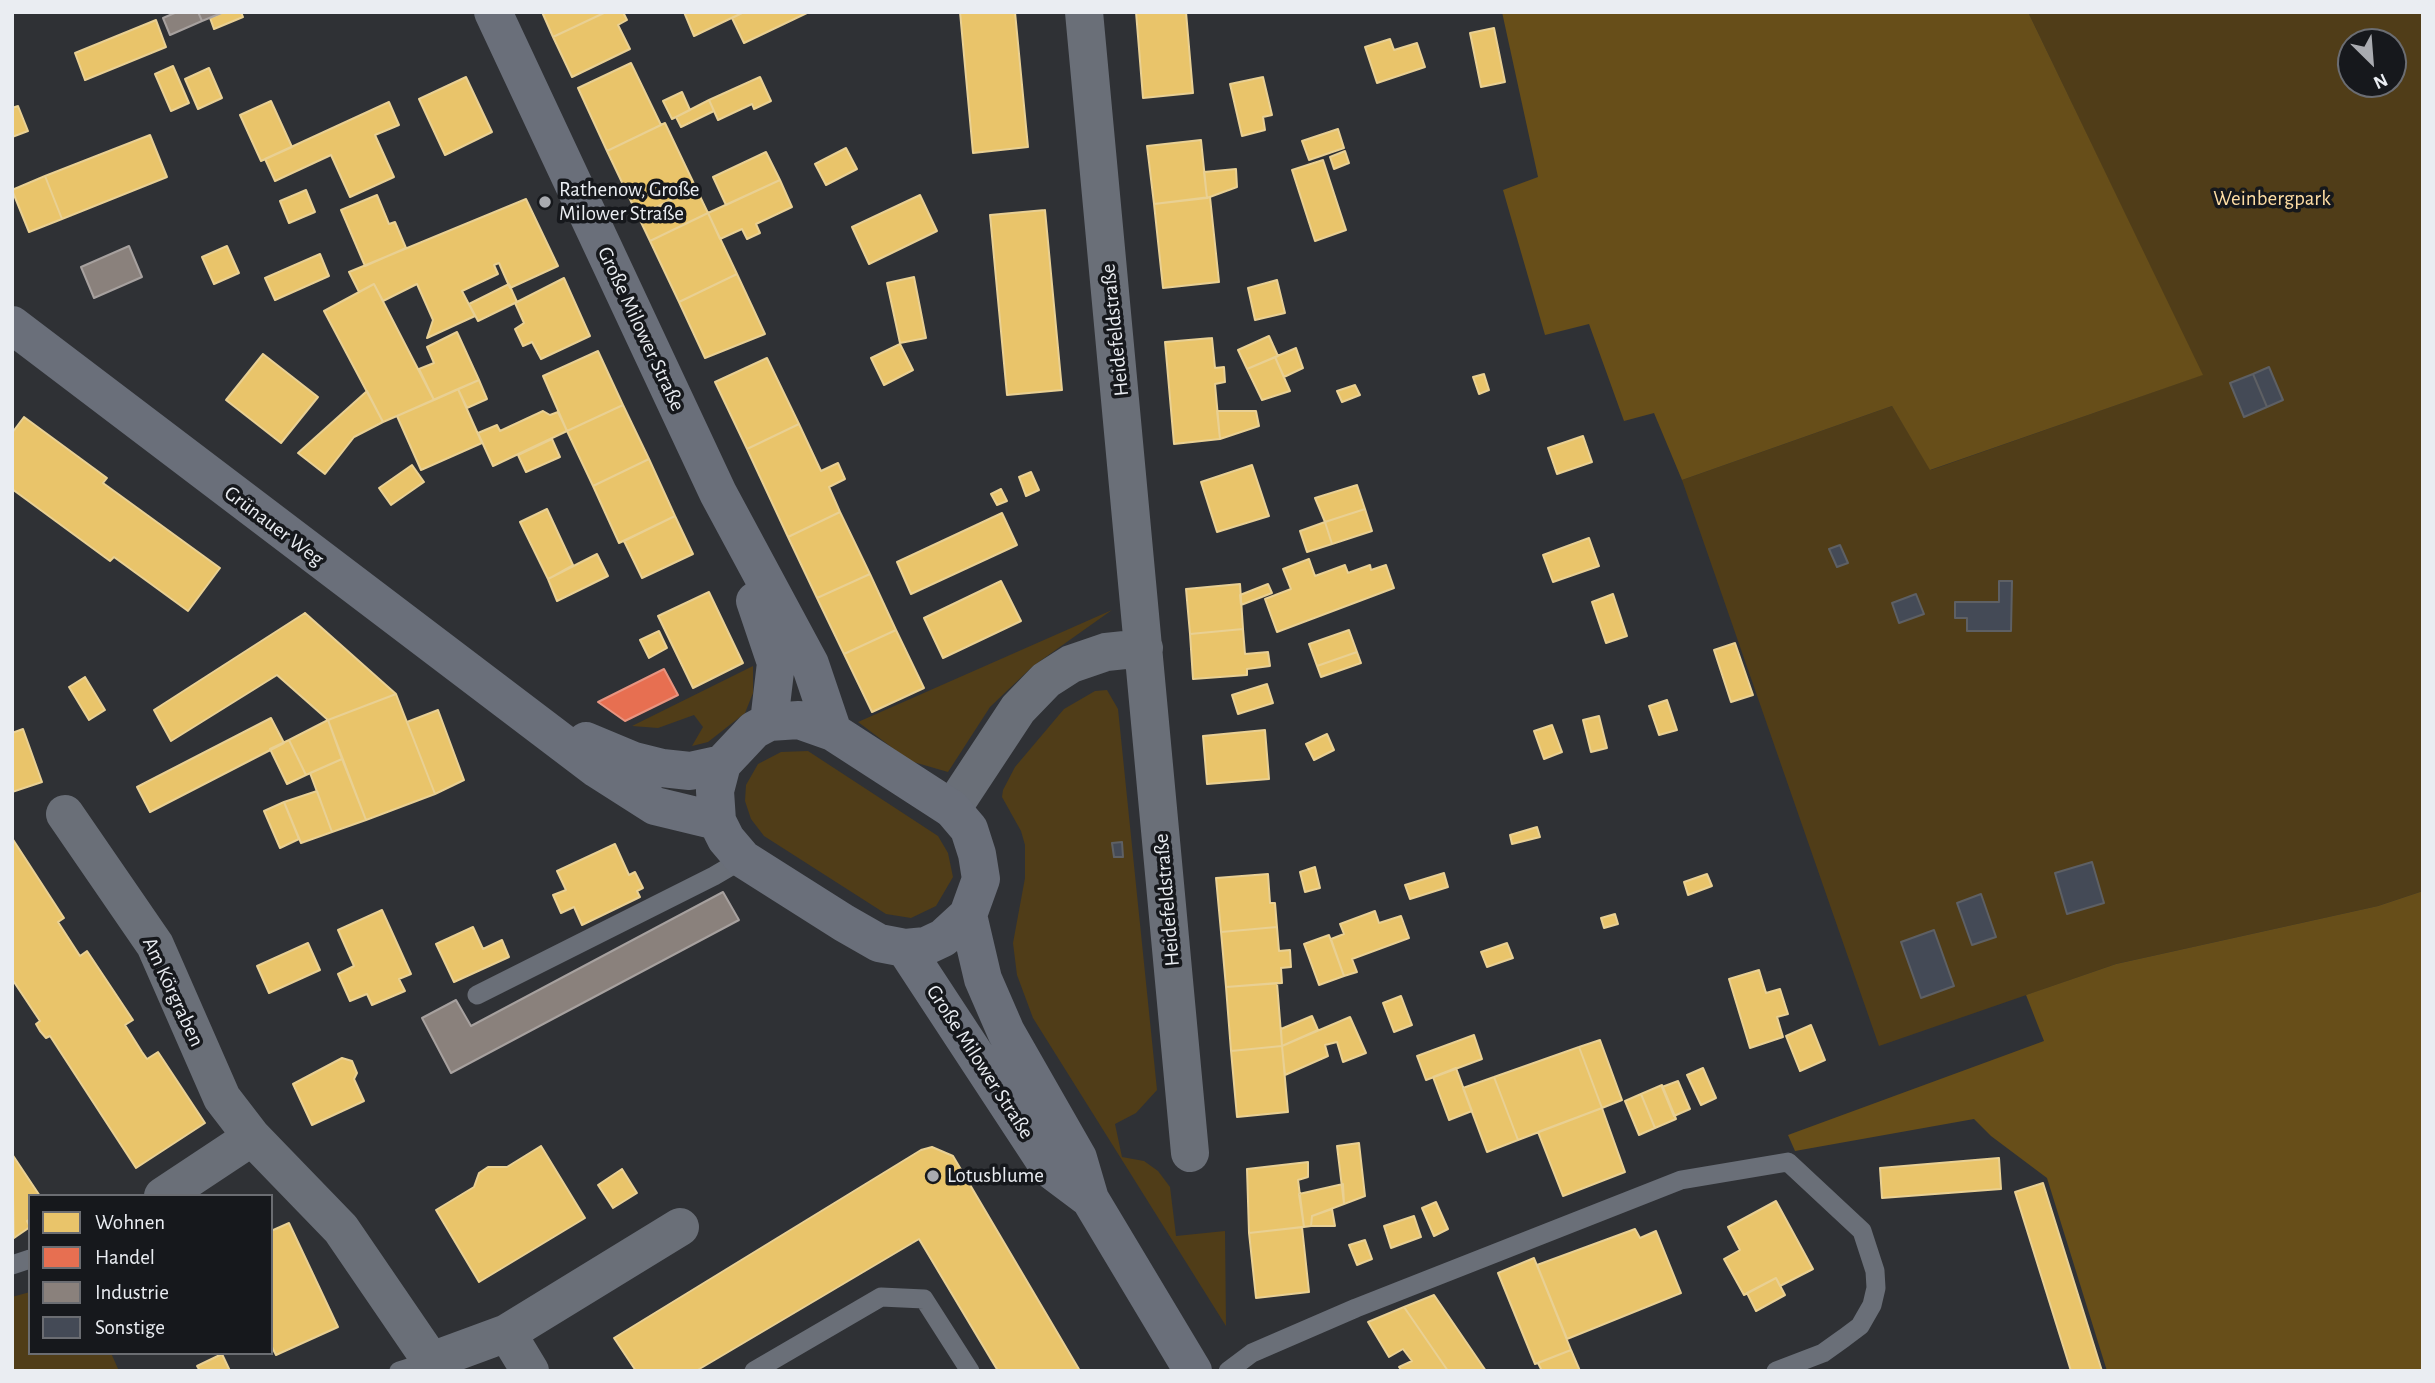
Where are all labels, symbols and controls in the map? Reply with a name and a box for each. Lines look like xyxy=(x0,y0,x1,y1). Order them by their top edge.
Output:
north arrow xyxy=(2337,28,2407,98)
text: N xyxy=(2370,69,2390,92)
place label: Rathenow, Große Milower Straße xyxy=(559,177,699,227)
park label: Weinbergpark xyxy=(2213,186,2331,212)
marker: Rathenow, Große Milower Straße xyxy=(537,194,553,210)
street label: Große Milower Straße xyxy=(592,243,690,415)
street label: Heidefeldstraße xyxy=(1096,263,1134,397)
street label: Grünauer Weg xyxy=(219,480,329,572)
street label: Heidefeldstraße xyxy=(1149,833,1185,967)
street label: Am Körgraben xyxy=(137,933,209,1051)
street label: Große Milower Straße xyxy=(921,980,1039,1144)
place label: Lotusblume xyxy=(947,1163,1044,1189)
marker: Lotusblume xyxy=(925,1168,941,1184)
legend xyxy=(28,1194,273,1355)
text: Wohnen xyxy=(95,1212,165,1233)
text: Handel xyxy=(95,1247,155,1268)
text: Industrie xyxy=(95,1282,169,1303)
text: Sonstige xyxy=(95,1317,165,1338)

